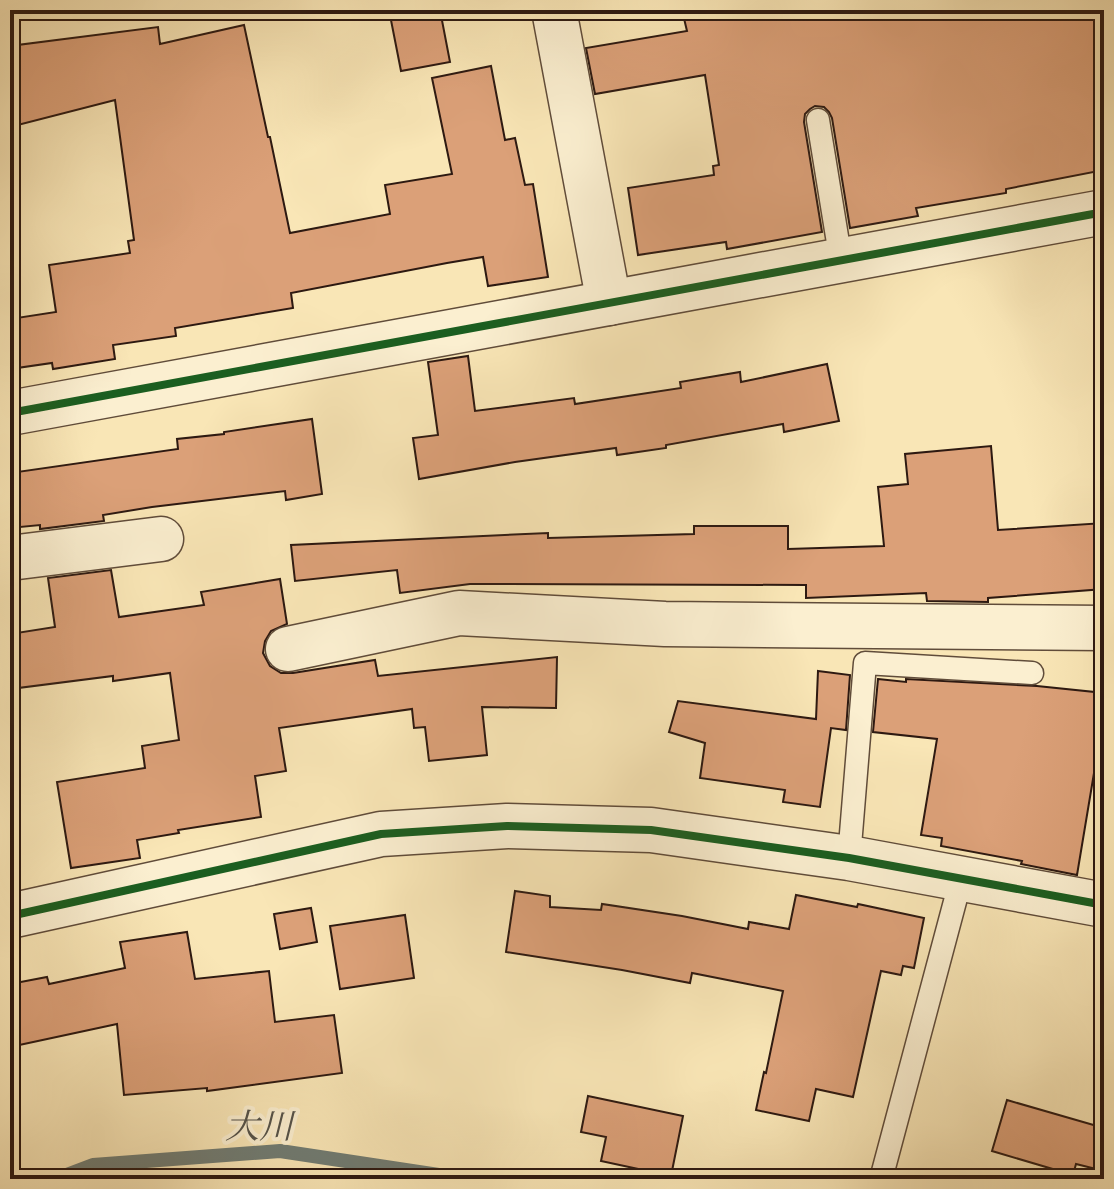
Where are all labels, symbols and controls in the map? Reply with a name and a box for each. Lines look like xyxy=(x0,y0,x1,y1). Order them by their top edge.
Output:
water label: 大川 xyxy=(225,1106,297,1147)

